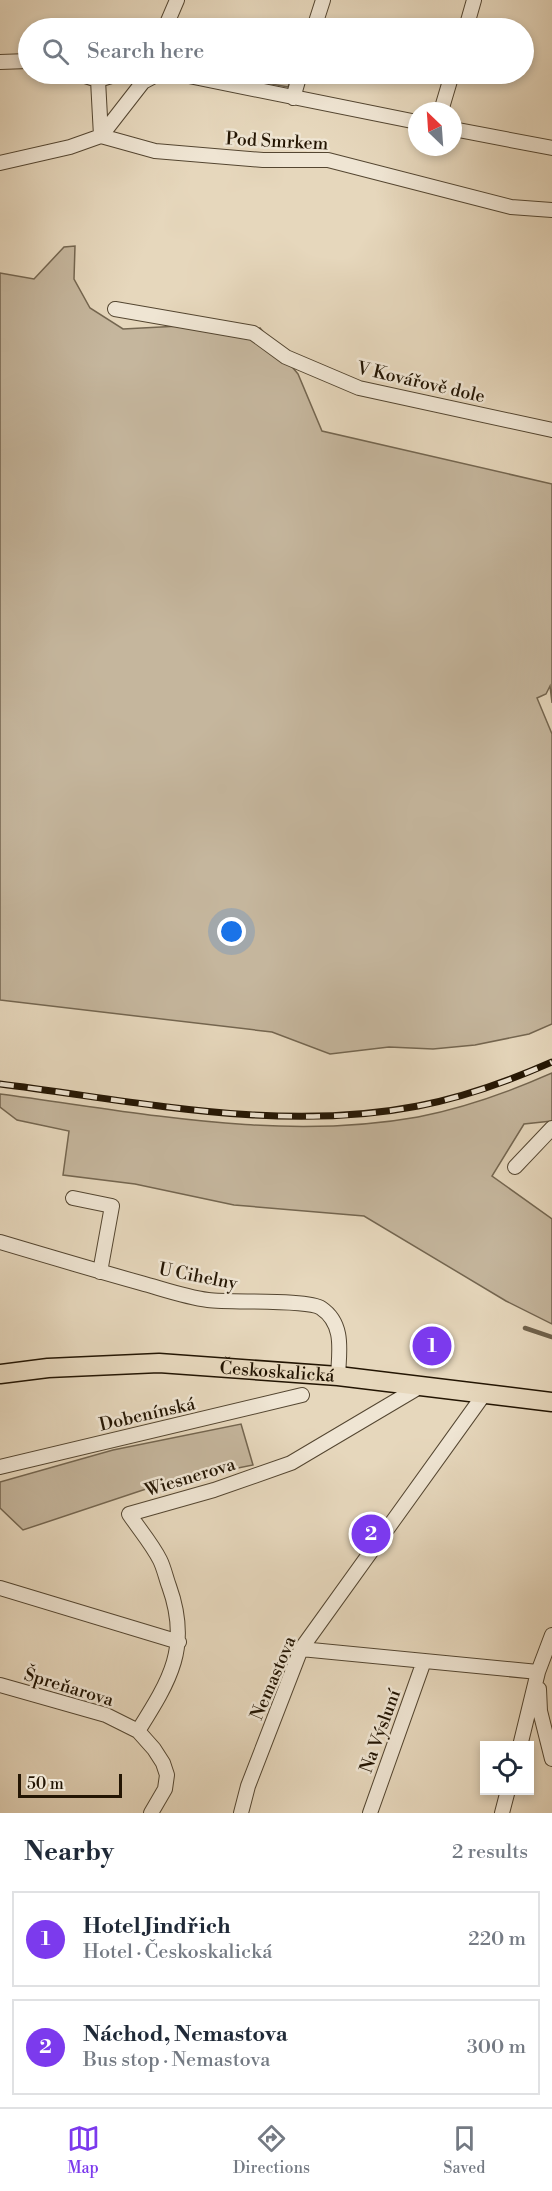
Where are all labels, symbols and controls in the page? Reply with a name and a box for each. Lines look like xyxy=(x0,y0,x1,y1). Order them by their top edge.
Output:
search box xyxy=(18,18,534,84)
icon: search xyxy=(39,35,72,68)
text: Search here xyxy=(87,38,204,65)
north arrow xyxy=(408,102,462,156)
street label: Pod Smrkem xyxy=(225,127,329,156)
street label: V Kovářově dole xyxy=(354,356,487,408)
your location xyxy=(217,917,246,946)
street label: U Cihelny xyxy=(157,1258,239,1295)
pin: 1 xyxy=(412,1324,452,1368)
street label: Českoskalická xyxy=(219,1356,336,1388)
street label: Dobenínská xyxy=(97,1392,198,1437)
street label: Wiesnerova xyxy=(141,1453,239,1502)
pin: 2 xyxy=(352,1512,391,1556)
street label: Nemastova xyxy=(245,1632,302,1724)
street label: Špreňarova xyxy=(21,1663,117,1712)
street label: Na Výsluní xyxy=(355,1685,407,1776)
map controls xyxy=(480,1741,534,1795)
button: locate xyxy=(480,1741,534,1795)
scale bar xyxy=(18,1771,122,1798)
text: 50 m xyxy=(27,1774,64,1794)
text: Nearby xyxy=(24,1836,114,1868)
text: 2 results xyxy=(452,1840,528,1865)
text: Hotel Jindřich xyxy=(83,1913,231,1940)
text: 1 xyxy=(41,1927,50,1952)
text: 220 m xyxy=(468,1927,526,1952)
text: Hotel · Českoskalická xyxy=(83,1940,272,1965)
text: Náchod, Nemastova xyxy=(83,2021,288,2048)
text: 2 xyxy=(39,2035,52,2060)
text: 300 m xyxy=(467,2035,526,2060)
text: Bus stop · Nemastova xyxy=(83,2048,270,2073)
tab: Map xyxy=(67,2122,100,2178)
tab: Directions xyxy=(233,2122,310,2178)
tab: Saved xyxy=(443,2122,485,2178)

